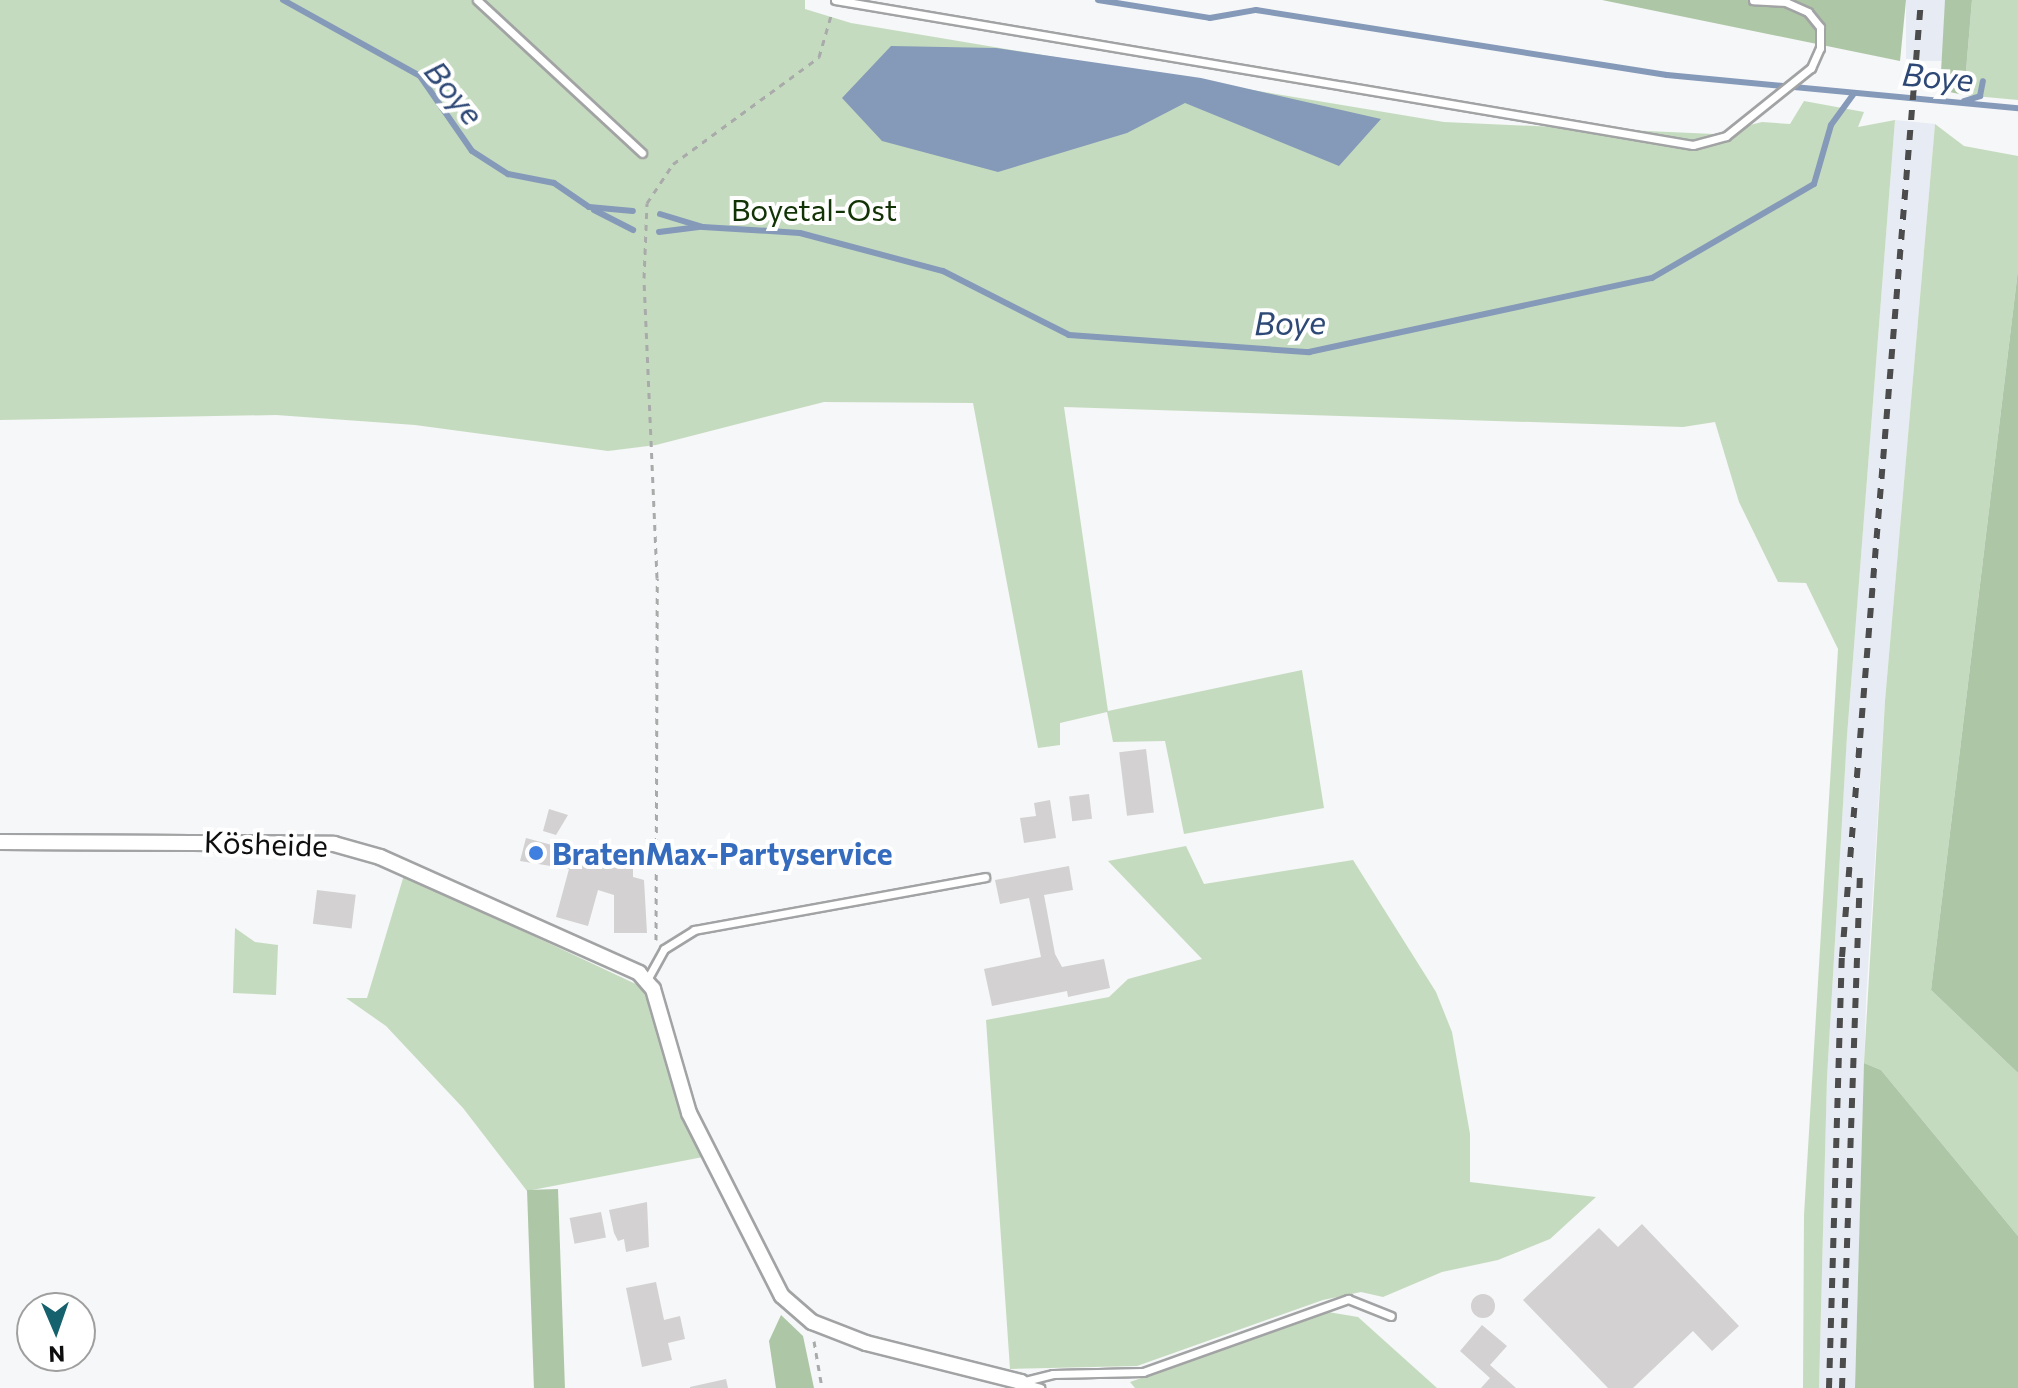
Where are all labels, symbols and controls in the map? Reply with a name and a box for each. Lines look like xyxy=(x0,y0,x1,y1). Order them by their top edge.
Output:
water label: Boye xyxy=(417,52,493,132)
water label: Boye xyxy=(1901,54,1975,98)
park label: Boyetal-Ost xyxy=(731,191,897,227)
water label: Boye xyxy=(1254,302,1326,342)
street label: Kösheide xyxy=(203,823,329,863)
place label: BratenMax-Partyservice xyxy=(552,835,893,871)
marker: BratenMax-Partyservice xyxy=(527,844,545,862)
north arrow xyxy=(16,1292,96,1372)
text: N xyxy=(48,1341,66,1368)

